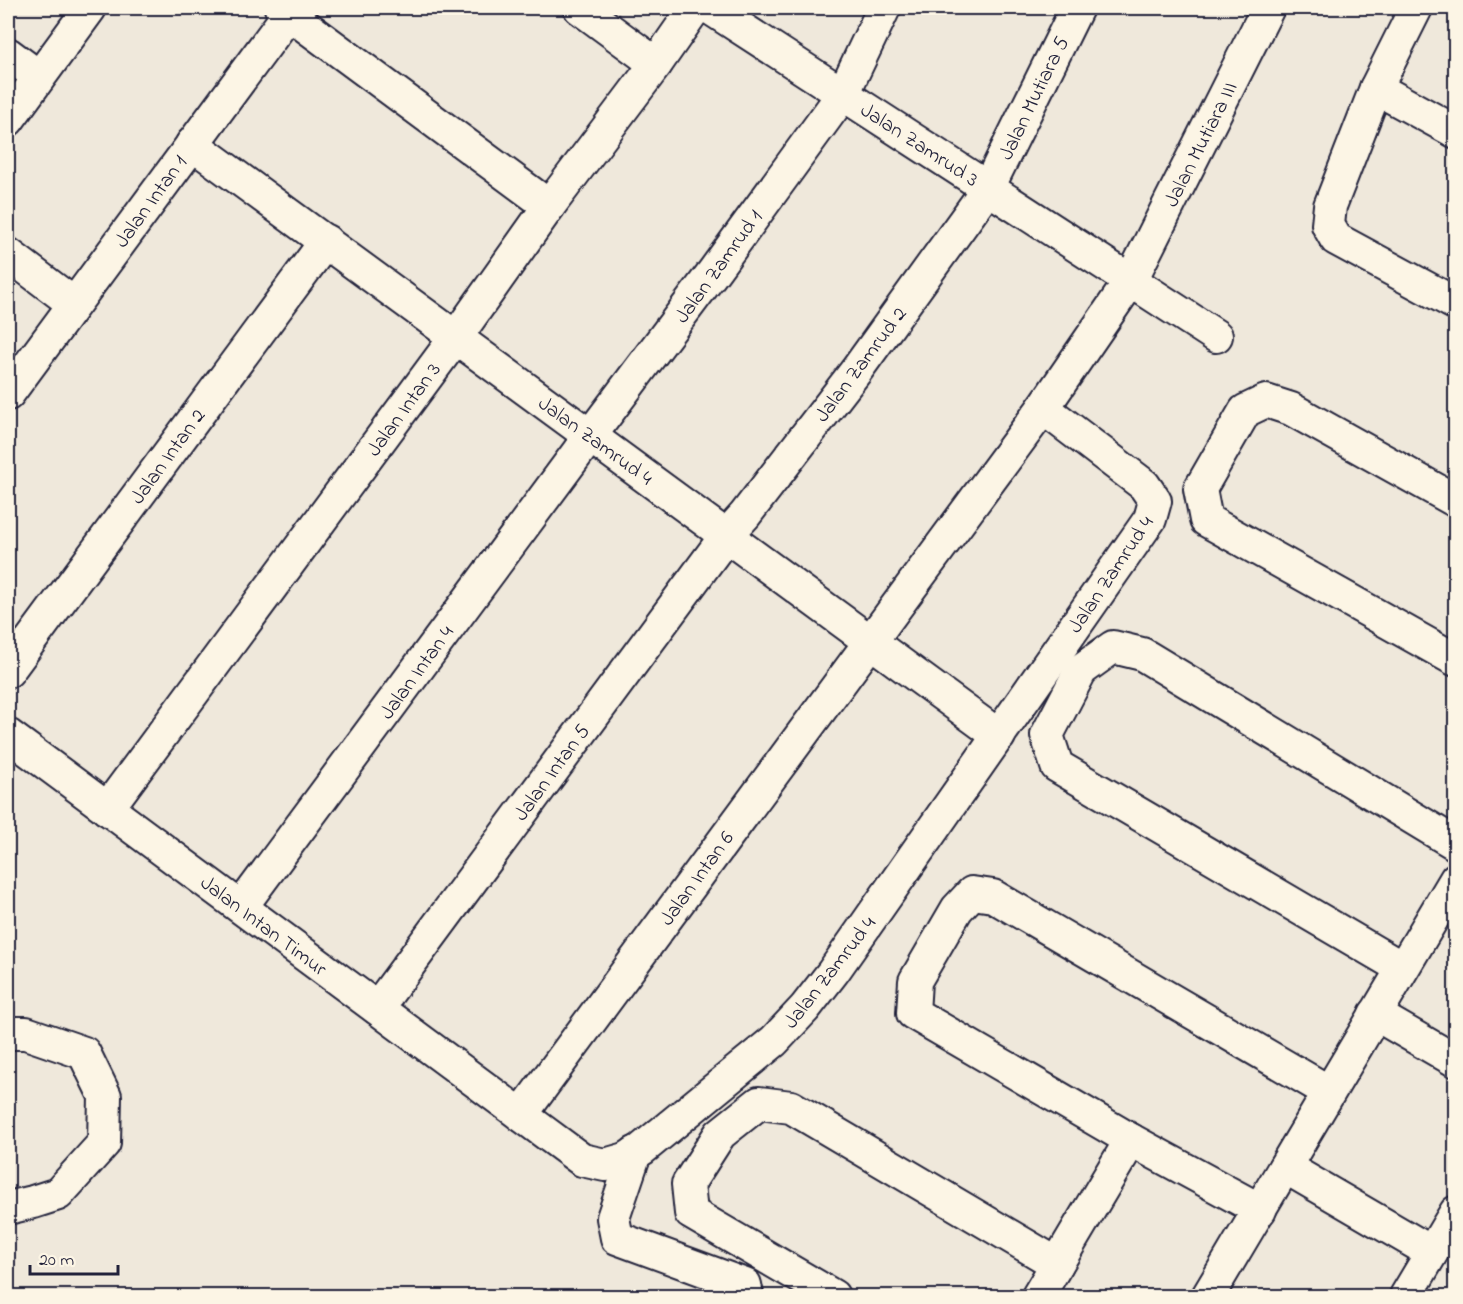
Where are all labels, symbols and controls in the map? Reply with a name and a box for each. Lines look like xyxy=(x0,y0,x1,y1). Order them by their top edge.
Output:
street label: Jalan Mutiara 5 xyxy=(992,32,1078,166)
street label: Jalan Mutiara III xyxy=(1157,77,1246,213)
street label: Jalan Zamrud 3 xyxy=(854,96,984,195)
street label: Jalan Intan 1 xyxy=(108,149,196,255)
street label: Jalan Zamrud 1 xyxy=(668,204,771,330)
street label: Jalan Zamrud 2 xyxy=(808,301,915,429)
street label: Jalan Intan 3 xyxy=(360,357,449,464)
street label: Jalan Zamrud 4 xyxy=(531,390,659,494)
street label: Jalan Intan 2 xyxy=(124,403,214,511)
street label: Jalan Zamrud 4 xyxy=(1061,510,1162,640)
street label: Jalan Intan 4 xyxy=(373,620,462,726)
street label: Jalan Intan 5 xyxy=(507,719,598,828)
street label: Jalan Intan 6 xyxy=(653,826,742,933)
street label: Jalan Intan Timur xyxy=(193,869,333,985)
street label: Jalan Zamrud 4 xyxy=(777,910,884,1036)
scale bar xyxy=(30,1238,118,1276)
text: 20 m xyxy=(39,1248,74,1274)

